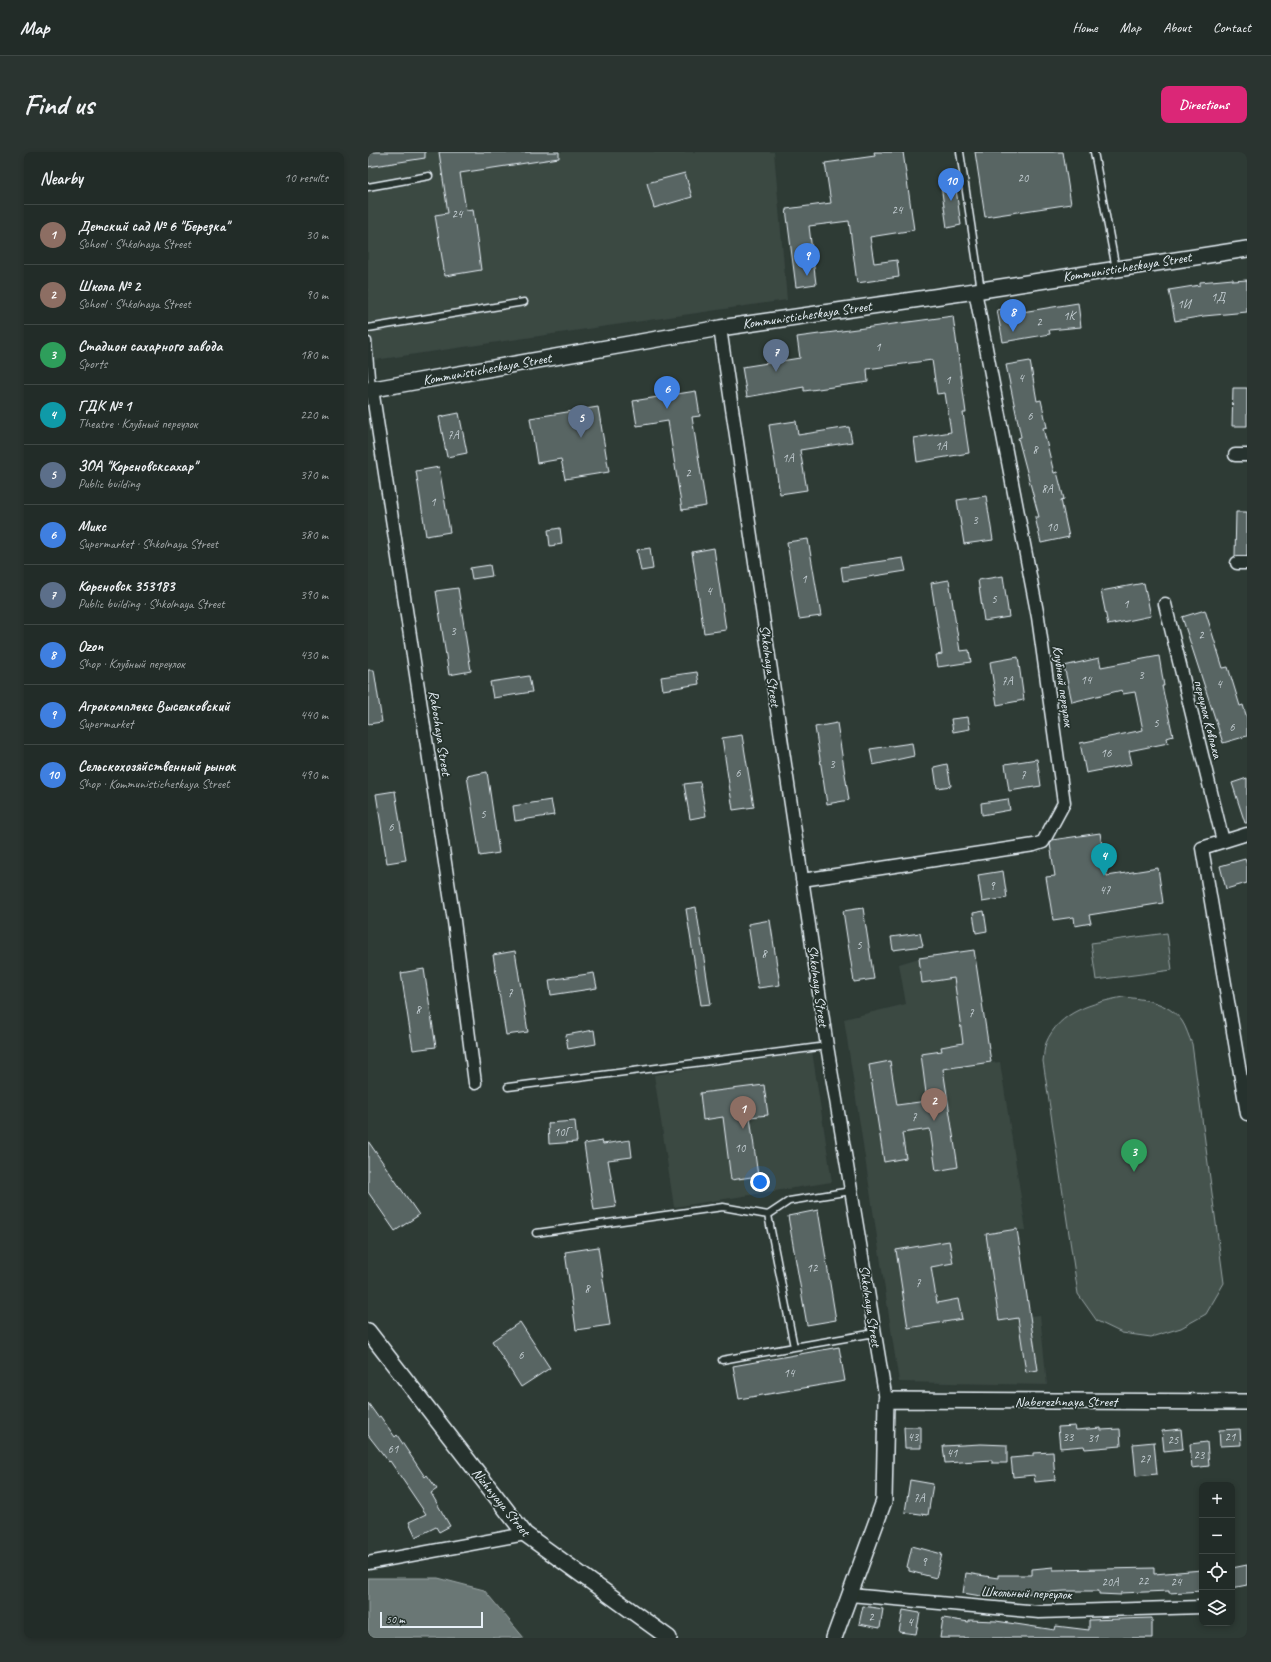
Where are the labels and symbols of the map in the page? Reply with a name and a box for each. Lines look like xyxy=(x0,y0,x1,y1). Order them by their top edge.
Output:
pin: 10 xyxy=(938,168,964,201)
house number: 20 xyxy=(1018,170,1030,186)
house number: 24 xyxy=(892,202,904,218)
house number: 24 xyxy=(452,206,464,222)
pin: 9 xyxy=(794,243,820,276)
street label: Kommunisticheskaya Street xyxy=(1061,248,1194,286)
house number: 1Д xyxy=(1211,289,1226,305)
house number: 1И xyxy=(1178,296,1193,312)
street label: Kommunisticheskaya Street xyxy=(741,297,874,332)
pin: 8 xyxy=(1000,299,1026,332)
house number: 1К xyxy=(1063,308,1078,324)
house number: 2 xyxy=(1036,314,1043,330)
pin: 7 xyxy=(763,339,789,372)
house number: 1 xyxy=(875,339,881,355)
street label: Kommunisticheskaya Street xyxy=(422,349,554,389)
house number: 4 xyxy=(1018,370,1025,386)
house number: 1 xyxy=(945,372,951,388)
pin: 6 xyxy=(654,376,680,409)
pin: 5 xyxy=(568,405,594,438)
house number: 6 xyxy=(1027,408,1033,424)
house number: 7А xyxy=(447,427,460,443)
house number: 1А xyxy=(935,438,948,454)
house number: 8 xyxy=(1032,442,1039,458)
house number: 1А xyxy=(782,450,795,466)
house number: 2 xyxy=(685,465,692,481)
house number: 8А xyxy=(1041,481,1054,497)
house number: 1 xyxy=(430,494,436,510)
house number: 3 xyxy=(972,512,979,528)
house number: 10 xyxy=(1047,519,1059,535)
house number: 1 xyxy=(801,571,807,587)
house number: 4 xyxy=(706,583,713,599)
house number: 5 xyxy=(991,591,997,607)
house number: 1 xyxy=(1123,596,1129,612)
house number: 3 xyxy=(450,623,457,639)
street label: Shkolnaya Street xyxy=(756,624,784,709)
house number: 2 xyxy=(1198,627,1205,643)
street label: Клубный переулок xyxy=(1049,644,1077,729)
house number: 3 xyxy=(1138,667,1145,683)
house number: 14 xyxy=(1081,672,1093,688)
house number: 7А xyxy=(1001,673,1014,689)
house number: 4 xyxy=(1216,676,1223,692)
street label: переулок Ковпака xyxy=(1190,678,1226,761)
street label: Rabochaya Street xyxy=(425,689,455,778)
house number: 5 xyxy=(1153,715,1159,731)
house number: 6 xyxy=(1229,719,1235,735)
house number: 16 xyxy=(1101,745,1112,761)
house number: 3 xyxy=(829,756,836,772)
house number: 6 xyxy=(735,765,741,781)
house number: 7 xyxy=(1020,767,1026,783)
house number: 5 xyxy=(480,806,486,822)
house number: 6 xyxy=(388,819,394,835)
pin: 4 xyxy=(1091,843,1117,876)
house number: 9 xyxy=(989,878,996,894)
house number: 47 xyxy=(1100,882,1111,898)
house number: 5 xyxy=(856,937,862,953)
street label: Shkolnaya Street xyxy=(804,944,832,1029)
house number: 8 xyxy=(761,946,768,962)
house number: 7 xyxy=(507,985,513,1001)
house number: 8 xyxy=(415,1002,422,1018)
house number: 7 xyxy=(968,1005,974,1021)
pin: 2 xyxy=(921,1088,947,1121)
pin: 1 xyxy=(730,1096,756,1129)
house number: 7 xyxy=(911,1109,917,1125)
house number: 10Г xyxy=(554,1124,573,1140)
pin: 3 xyxy=(1121,1139,1147,1172)
house number: 10 xyxy=(735,1140,747,1156)
your location xyxy=(750,1172,770,1192)
house number: 12 xyxy=(807,1260,819,1276)
street label: Shkolnaya Street xyxy=(855,1264,885,1349)
house number: 7 xyxy=(915,1275,921,1291)
house number: 8 xyxy=(584,1281,591,1297)
house number: 6 xyxy=(518,1347,524,1363)
house number: 14 xyxy=(784,1365,796,1381)
street label: Naberezhnaya Street xyxy=(1015,1393,1120,1410)
house number: 43 xyxy=(908,1429,920,1445)
house number: 33 xyxy=(1063,1429,1075,1445)
house number: 21 xyxy=(1225,1429,1236,1445)
house number: 31 xyxy=(1088,1430,1099,1446)
house number: 25 xyxy=(1168,1432,1179,1448)
house number: 61 xyxy=(388,1441,399,1457)
house number: 41 xyxy=(947,1445,958,1461)
house number: 23 xyxy=(1194,1447,1206,1463)
house number: 27 xyxy=(1140,1451,1151,1467)
street label: Nizhnyaya Street xyxy=(468,1464,535,1541)
house number: 7А xyxy=(913,1490,926,1506)
house number: 9 xyxy=(921,1554,928,1570)
house number: 22 xyxy=(1138,1573,1150,1589)
house number: 20А xyxy=(1102,1574,1119,1590)
house number: 24 xyxy=(1171,1574,1183,1590)
street label: Школьный переулок xyxy=(980,1583,1074,1603)
house number: 2 xyxy=(868,1609,875,1625)
scale bar xyxy=(380,1610,483,1629)
house number: 4 xyxy=(907,1614,914,1630)

